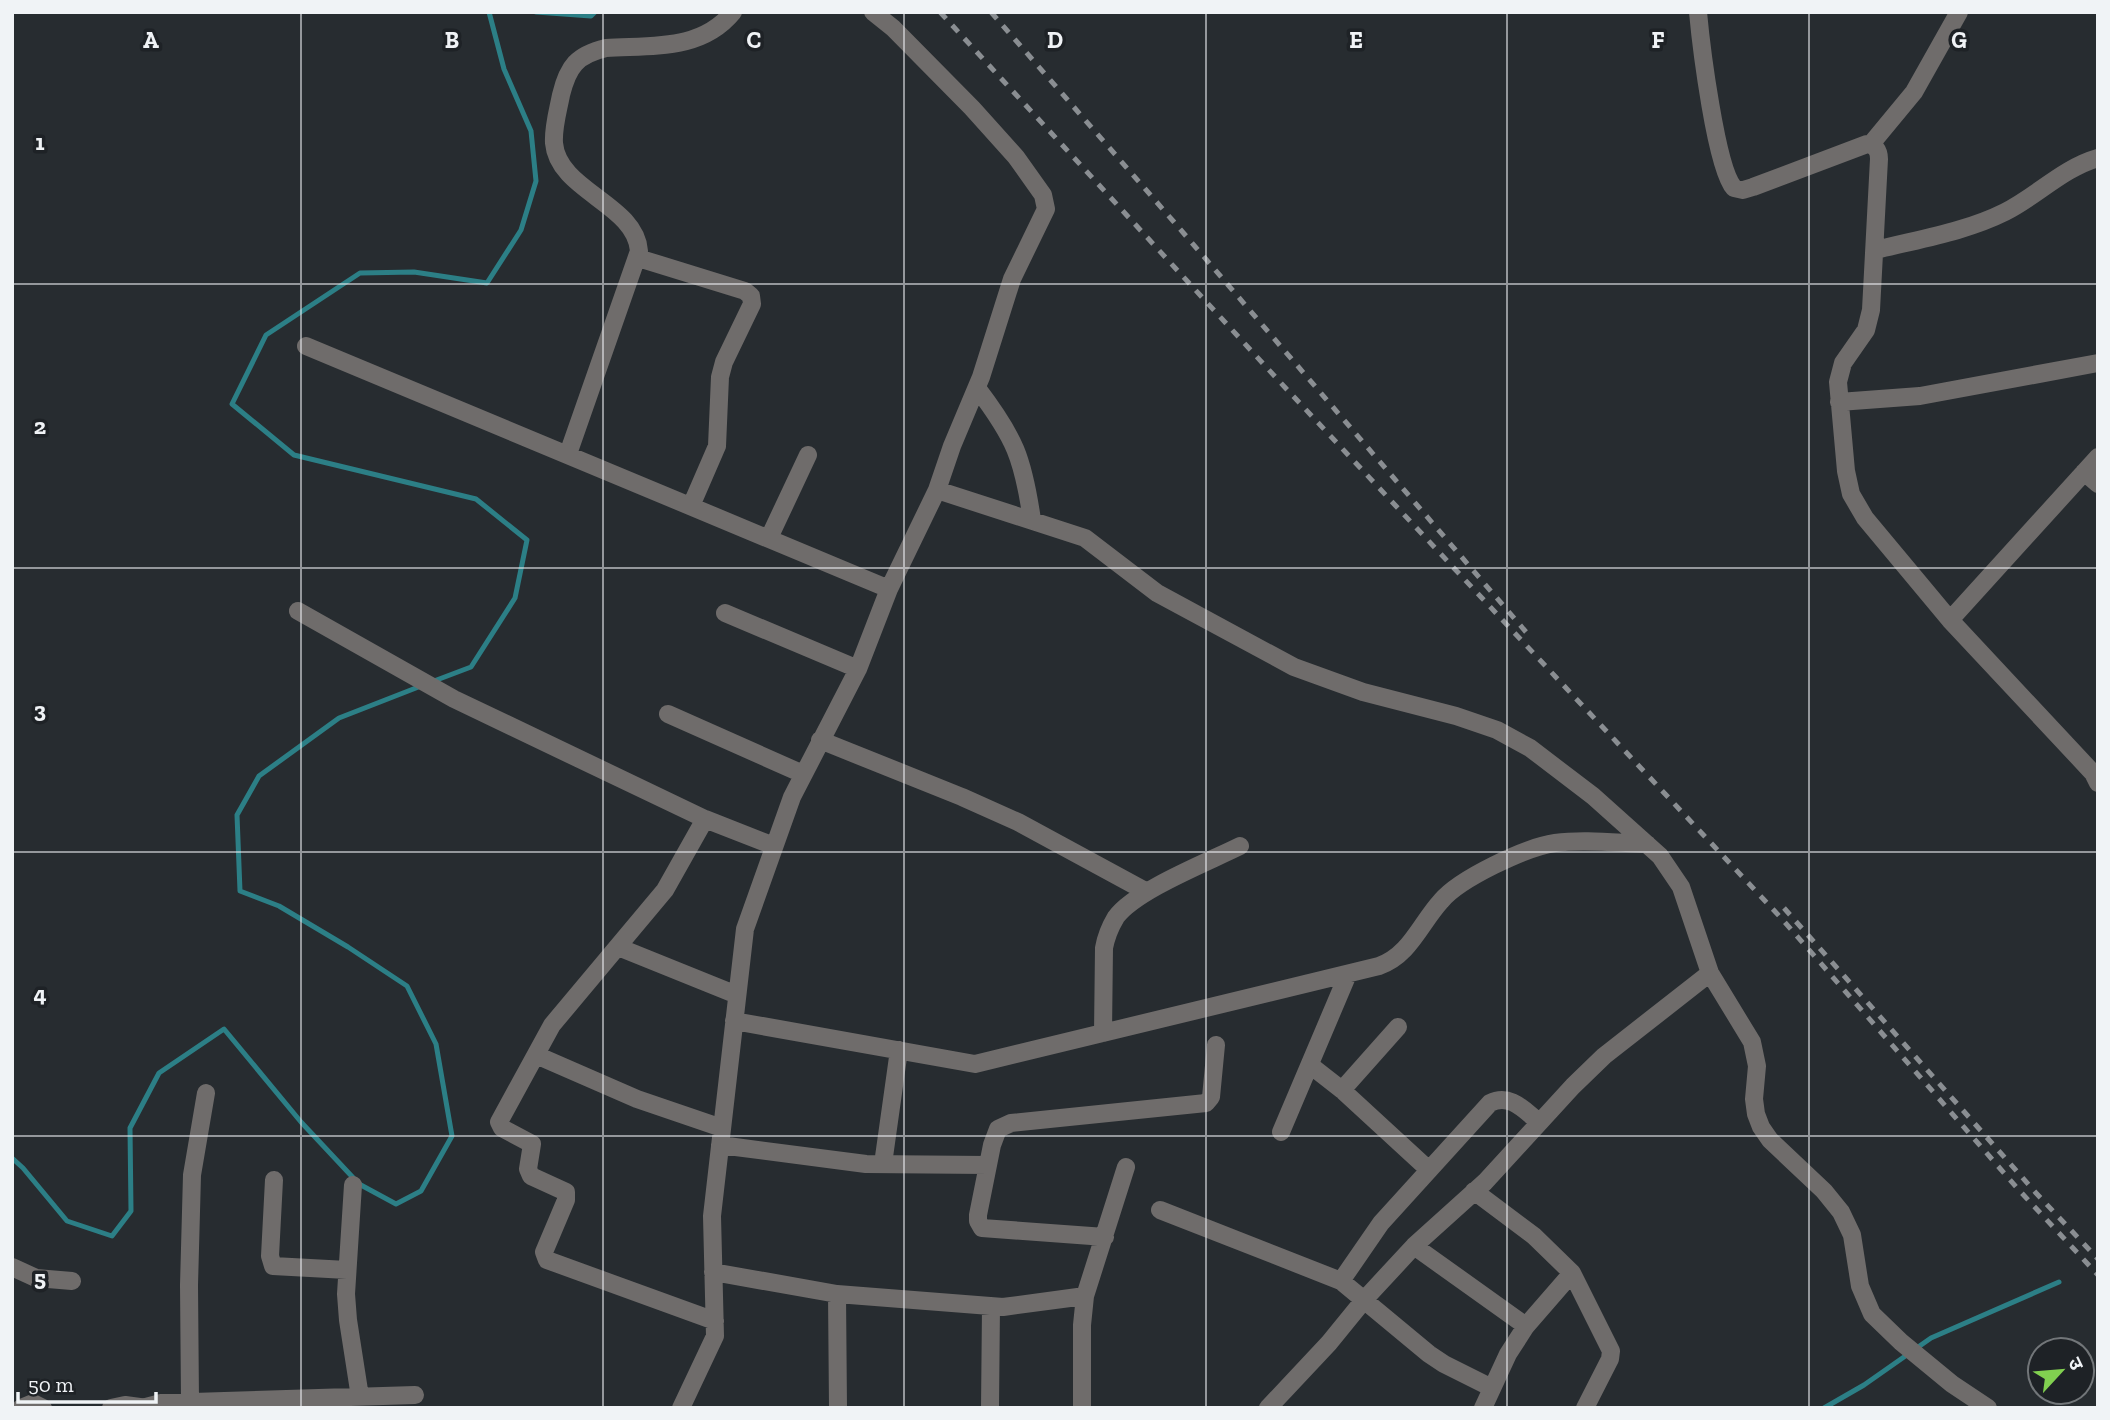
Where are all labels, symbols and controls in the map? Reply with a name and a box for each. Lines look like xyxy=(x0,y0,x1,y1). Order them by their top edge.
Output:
text: A xyxy=(143,26,159,54)
text: B xyxy=(445,26,459,54)
text: C xyxy=(747,26,761,54)
text: D xyxy=(1047,26,1063,54)
text: E xyxy=(1349,26,1363,54)
text: F xyxy=(1651,26,1665,54)
text: G xyxy=(1951,26,1967,54)
text: 1 xyxy=(35,128,45,156)
text: 2 xyxy=(34,412,46,440)
text: 3 xyxy=(34,696,46,724)
text: 4 xyxy=(33,980,47,1008)
text: 5 xyxy=(34,1264,46,1292)
north arrow xyxy=(2026,1336,2096,1406)
text: उ xyxy=(2063,1354,2089,1375)
scale bar xyxy=(18,1360,156,1404)
text: 50 m xyxy=(28,1372,74,1397)

